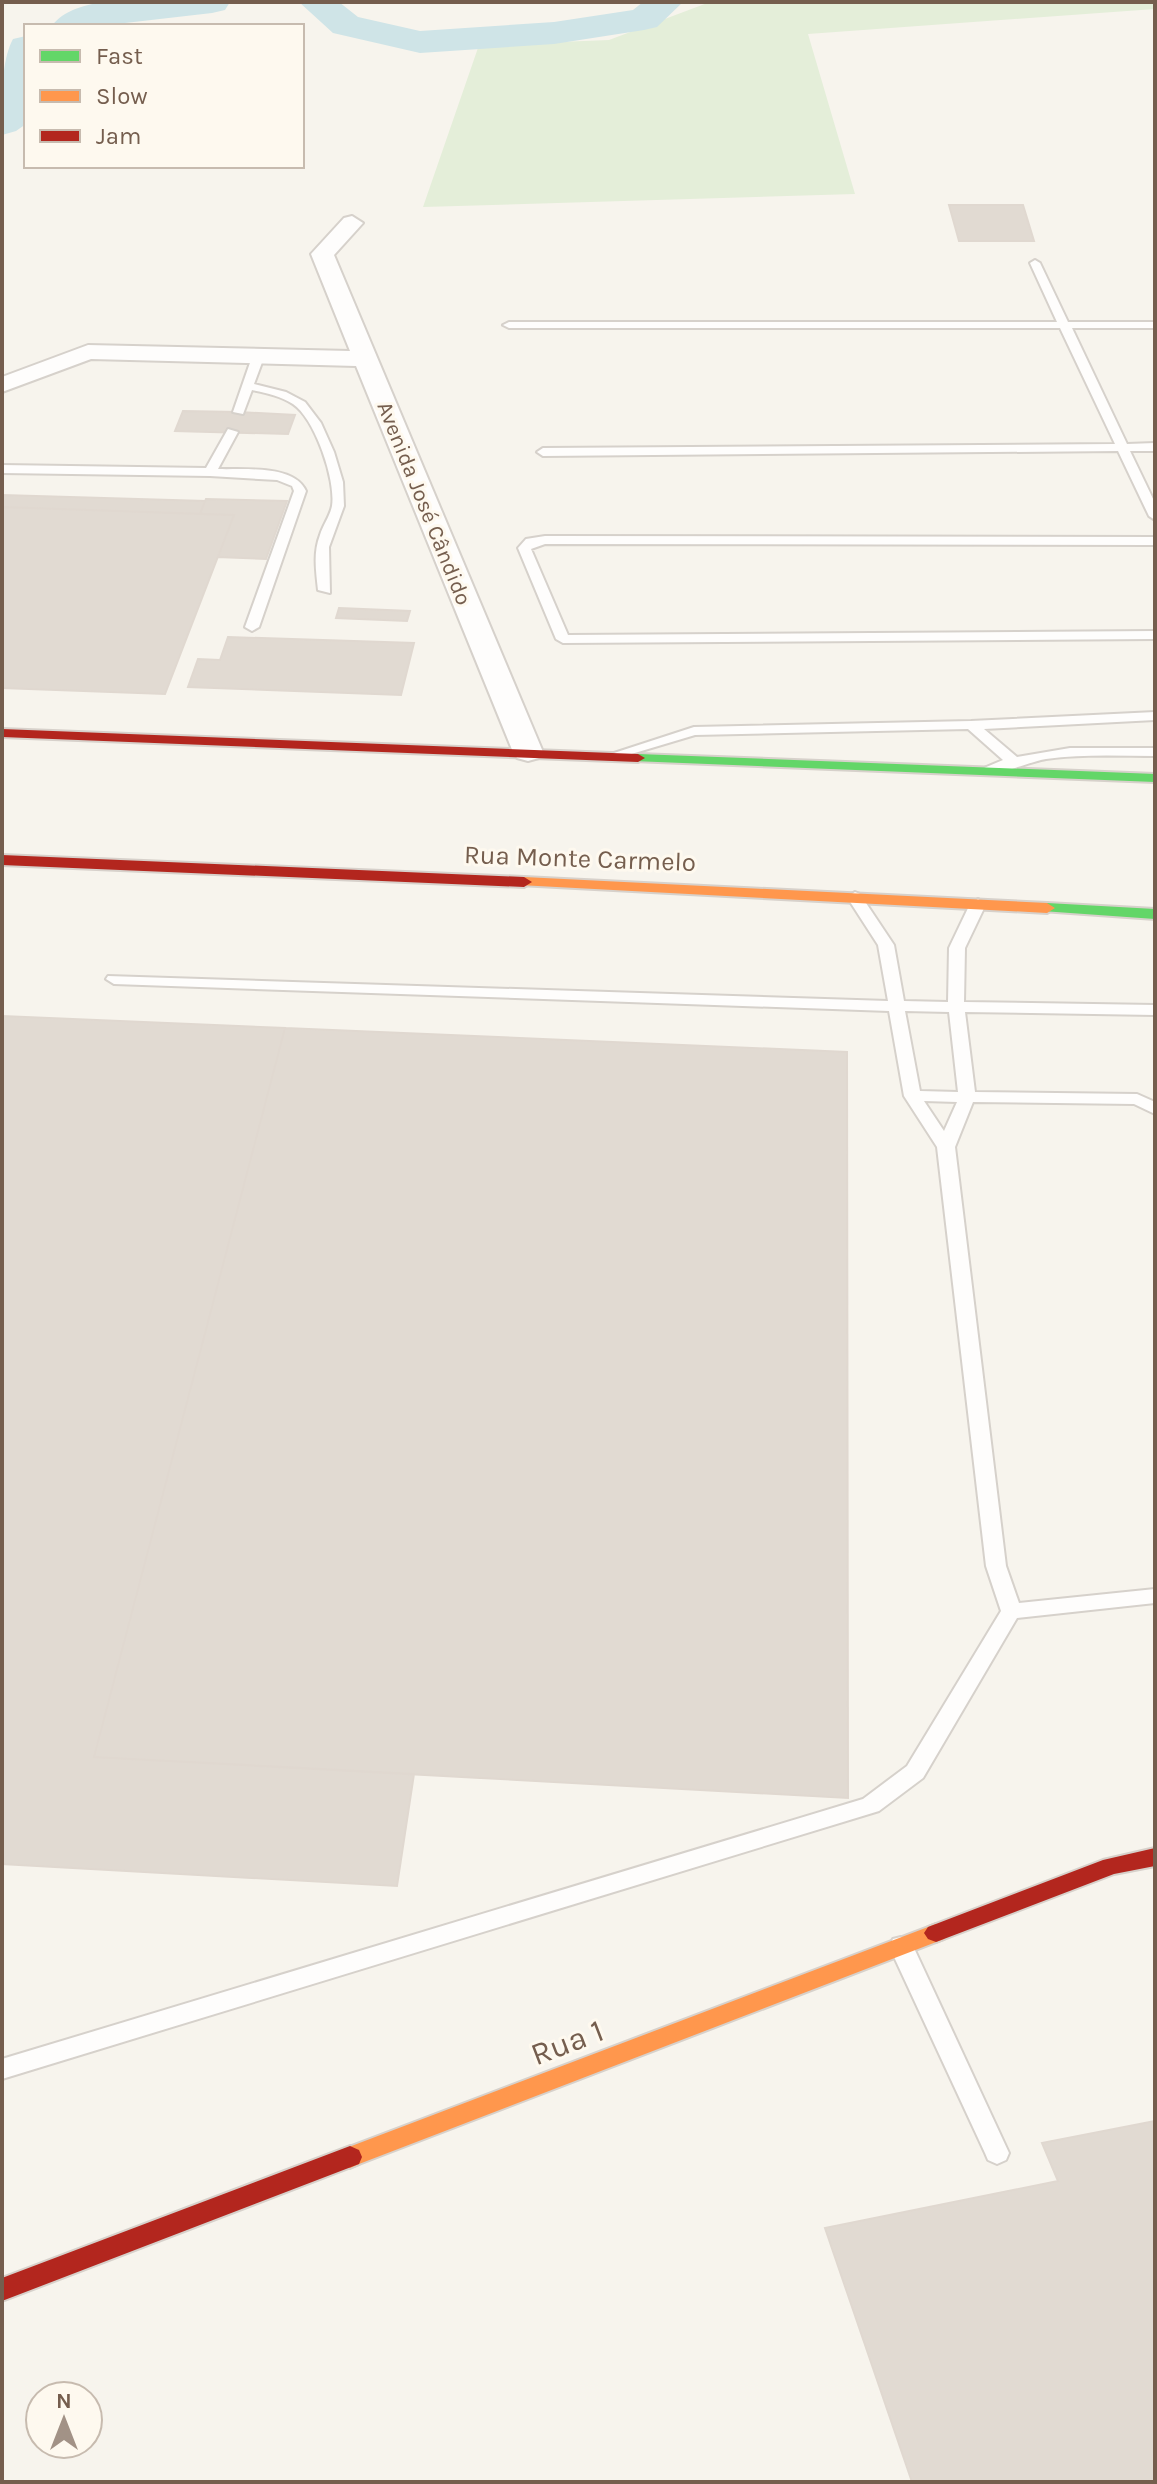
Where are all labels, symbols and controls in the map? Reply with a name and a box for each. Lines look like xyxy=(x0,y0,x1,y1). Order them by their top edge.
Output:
legend xyxy=(24,24,304,168)
text: Fast xyxy=(96,42,143,70)
text: Slow xyxy=(96,82,148,110)
text: Jam xyxy=(96,122,141,150)
street label: Avenida José Cândido xyxy=(371,398,477,609)
street label: Rua Monte Carmelo xyxy=(463,839,697,878)
street label: Rua 1 xyxy=(526,2012,609,2073)
north arrow xyxy=(24,2380,104,2460)
text: N xyxy=(56,2388,72,2414)

